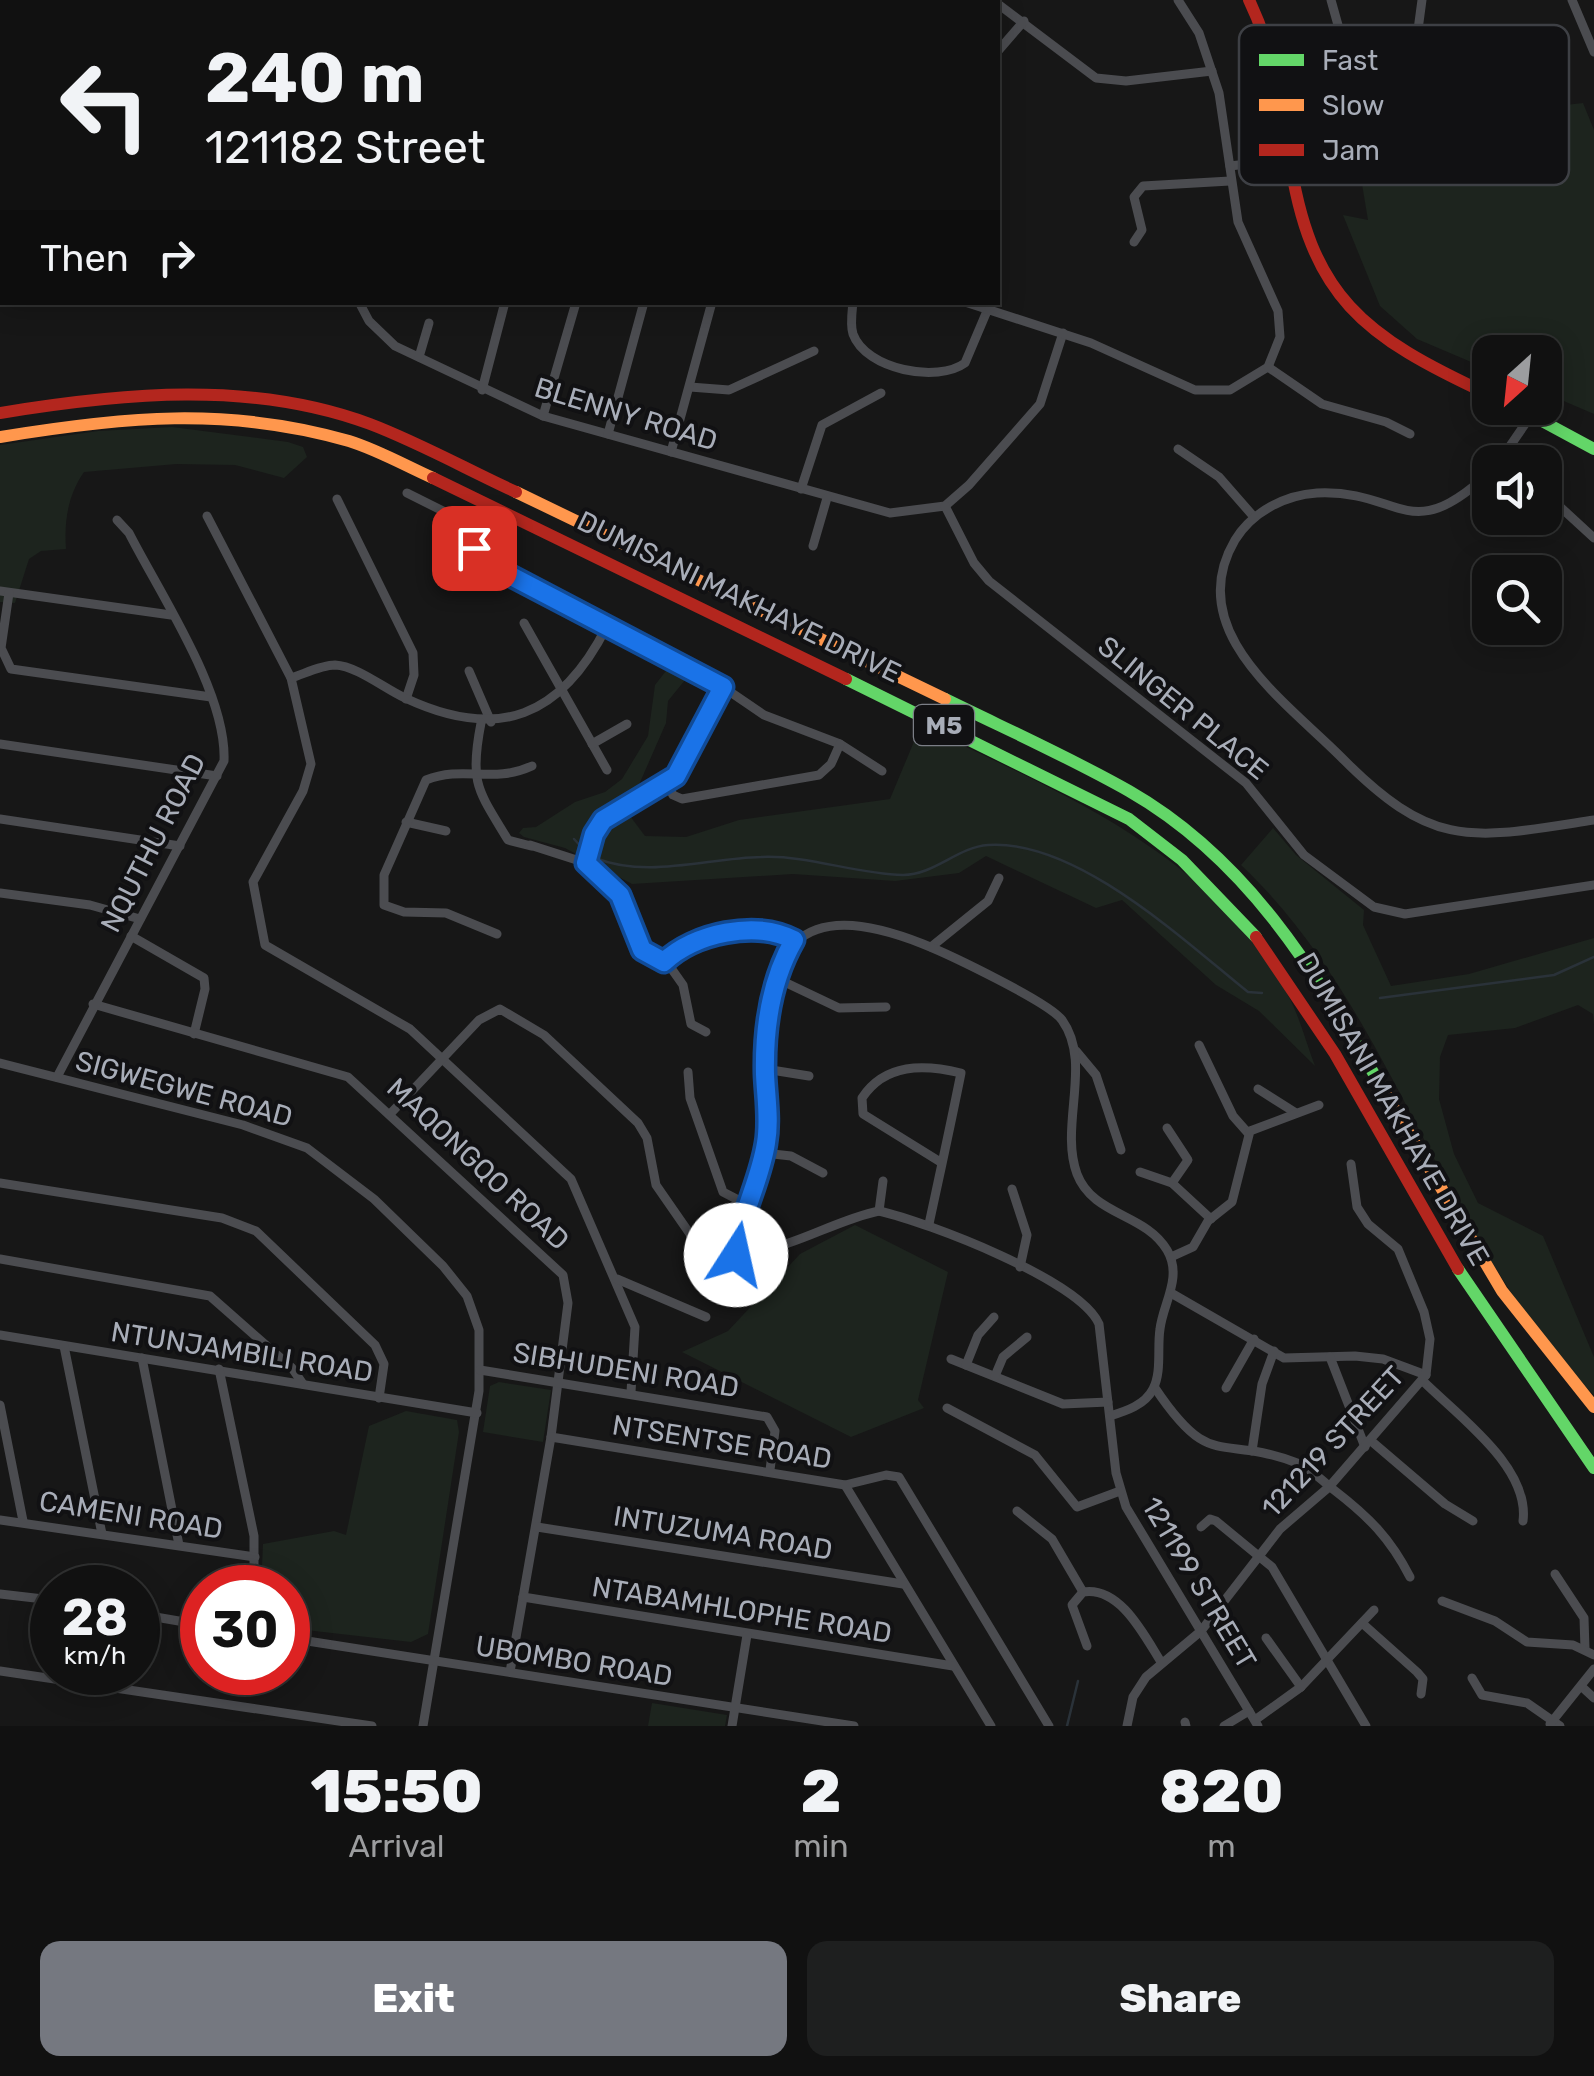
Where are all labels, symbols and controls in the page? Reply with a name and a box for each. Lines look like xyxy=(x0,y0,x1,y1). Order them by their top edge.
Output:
legend xyxy=(1239,25,1569,185)
text: 240 m xyxy=(205,37,425,120)
icon: left xyxy=(40,40,170,170)
text: Fast xyxy=(1322,44,1378,77)
text: Slow xyxy=(1322,89,1384,122)
text: 121182 Street xyxy=(205,121,485,174)
text: Jam xyxy=(1322,134,1380,167)
icon: right xyxy=(149,230,204,285)
text: Then xyxy=(40,235,129,281)
north arrow xyxy=(1472,335,1562,425)
map controls xyxy=(1472,335,1562,645)
street label: BLENNY ROAD xyxy=(531,371,721,457)
button: sound xyxy=(1472,445,1562,535)
street label: DUMISANI MAKHAYE DRIVE xyxy=(572,504,906,690)
pin xyxy=(432,506,517,591)
icon: arrive xyxy=(447,521,502,576)
button: search xyxy=(1472,555,1562,645)
street label: SLINGER PLACE xyxy=(1091,629,1275,787)
road number: M5 xyxy=(914,705,974,745)
street label: NQUTHU ROAD xyxy=(94,748,212,938)
street label: DUMISANI MAKHAYE DRIVE xyxy=(1290,947,1496,1271)
street label: SIGWEGWE ROAD xyxy=(72,1044,296,1134)
street label: MAQONGQO ROAD xyxy=(380,1071,576,1257)
position arrow xyxy=(684,1203,788,1307)
street label: NTUNJAMBILI ROAD xyxy=(109,1315,375,1389)
street label: SIBHUDENI ROAD xyxy=(511,1336,741,1404)
street label: 121219 STREET xyxy=(1255,1360,1411,1524)
street label: NTSENTSE ROAD xyxy=(610,1408,834,1476)
street label: CAMENI ROAD xyxy=(37,1484,225,1546)
street label: 121199 STREET xyxy=(1135,1491,1263,1675)
street label: INTUZUMA ROAD xyxy=(611,1499,835,1567)
speed limit sign: 30 xyxy=(180,1565,310,1695)
street label: NTABAMHLOPHE ROAD xyxy=(590,1570,894,1650)
text: 28 xyxy=(62,1588,128,1648)
street label: UBOMBO ROAD xyxy=(473,1629,675,1693)
text: km/h xyxy=(64,1641,126,1670)
text: 15:50 xyxy=(311,1756,483,1827)
text: 2 xyxy=(801,1756,841,1827)
text: 820 xyxy=(1159,1756,1283,1827)
text: Arrival xyxy=(349,1827,445,1865)
text: min xyxy=(793,1827,849,1865)
text: m xyxy=(1207,1827,1236,1865)
button: Exit xyxy=(40,1941,787,2056)
button: Share xyxy=(807,1941,1554,2056)

